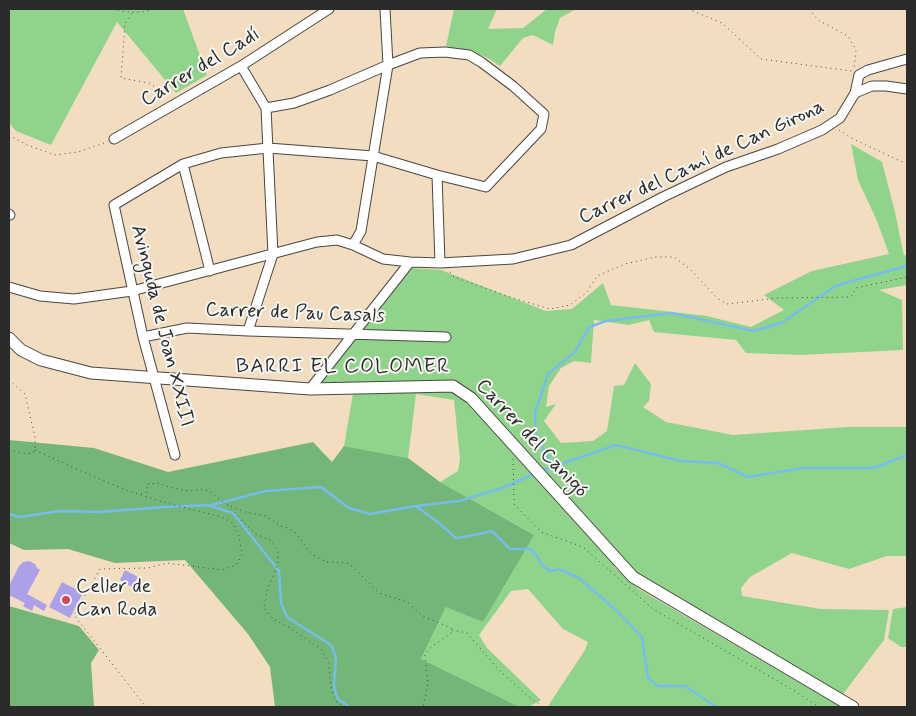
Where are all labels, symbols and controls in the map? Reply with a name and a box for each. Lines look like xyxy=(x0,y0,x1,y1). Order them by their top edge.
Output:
street label: Carrer del Cadí xyxy=(137,23,265,113)
street label: Carrer del Camí de Can Girona xyxy=(575,95,829,231)
street label: Avinguda de Joan XXIII xyxy=(124,222,198,430)
street label: Carrer de Pau Casals xyxy=(205,299,385,329)
district label: BARRI EL COLOMER xyxy=(234,355,452,381)
street label: Carrer del Canigó xyxy=(470,375,592,503)
place label: Celler de Can Roda xyxy=(76,576,157,623)
marker: Celler de Can Roda xyxy=(60,594,72,606)

